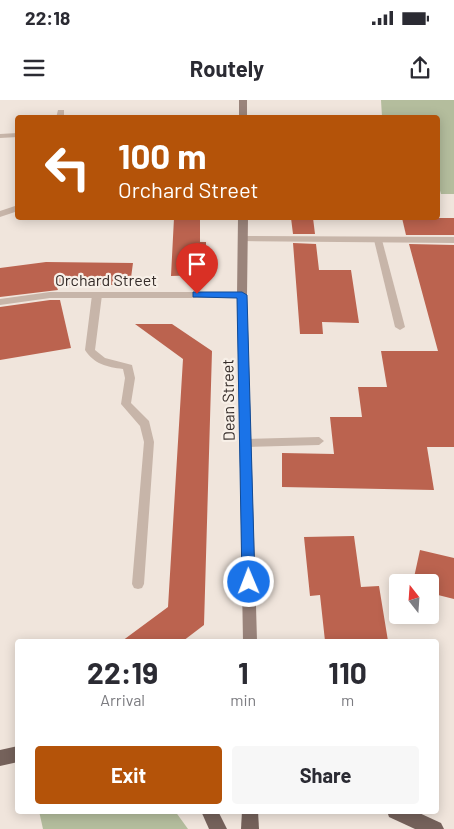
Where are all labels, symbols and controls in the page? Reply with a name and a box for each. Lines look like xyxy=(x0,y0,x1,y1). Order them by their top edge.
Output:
text: 22:18 xyxy=(25,6,70,29)
icon: menu xyxy=(20,54,48,82)
icon: share xyxy=(406,54,434,82)
text: Routely xyxy=(190,55,264,81)
text: 100 m xyxy=(118,134,207,176)
icon: left xyxy=(35,135,100,200)
text: Orchard Street xyxy=(118,176,259,202)
pin xyxy=(176,243,218,294)
icon: arrive xyxy=(183,250,211,278)
street label: Orchard Street xyxy=(55,270,157,289)
street label: Dean Street xyxy=(217,359,238,441)
position arrow xyxy=(222,555,274,607)
north arrow xyxy=(389,574,439,624)
map controls xyxy=(389,574,439,624)
text: 22:19 xyxy=(87,654,158,690)
text: 1 xyxy=(238,654,249,690)
text: 110 xyxy=(328,654,367,690)
text: Arrival xyxy=(100,690,145,709)
text: min xyxy=(230,690,256,709)
text: m xyxy=(341,690,354,709)
button: Exit xyxy=(35,746,222,804)
button: Share xyxy=(232,746,419,804)

